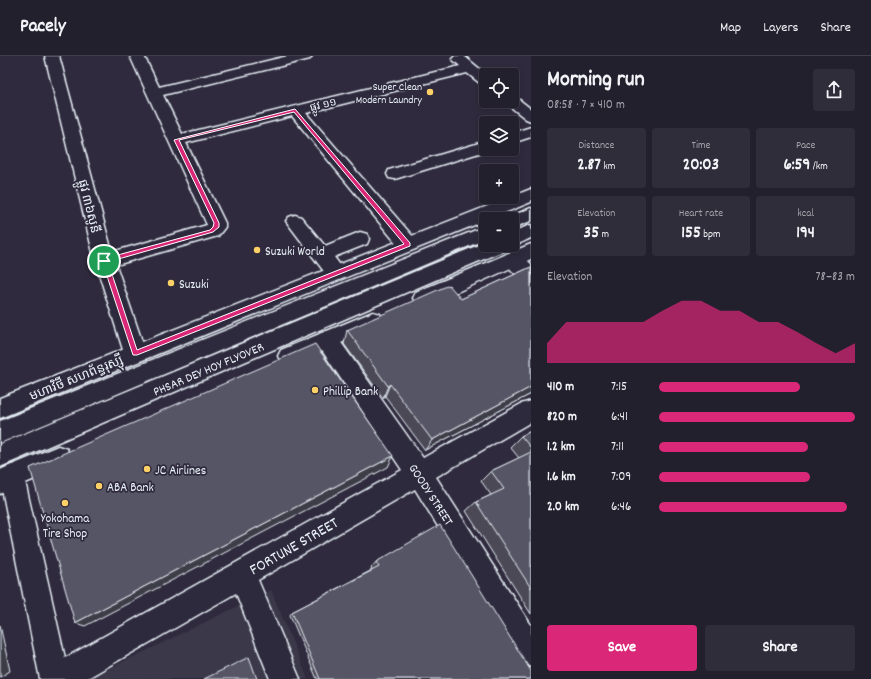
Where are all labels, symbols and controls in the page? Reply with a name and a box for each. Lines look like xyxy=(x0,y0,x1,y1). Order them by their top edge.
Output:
text: Pacely xyxy=(20,14,66,41)
text: Map xyxy=(720,18,741,38)
text: Layers xyxy=(763,18,798,38)
text: Share xyxy=(820,18,851,38)
text: Morning run xyxy=(547,65,645,96)
map controls xyxy=(479,68,519,252)
button: locate xyxy=(479,68,519,108)
button: share xyxy=(813,69,855,111)
place label: Super Clean Modern Laundry xyxy=(356,80,423,109)
marker: Super Clean Modern Laundry xyxy=(425,87,435,97)
street label: ផ្លូវ ១១ xyxy=(308,95,339,117)
text: 08:58 · 7 × 410 m xyxy=(547,96,625,115)
button: layers xyxy=(479,116,519,156)
text: Distance xyxy=(578,138,614,154)
text: Time xyxy=(692,138,710,154)
text: Pace xyxy=(796,138,815,154)
text: 2.87 xyxy=(577,154,601,178)
text: 20:03 xyxy=(683,154,719,178)
text: 6:59 xyxy=(783,154,810,178)
text: km xyxy=(601,159,615,175)
text: /km xyxy=(810,159,828,175)
button: + xyxy=(479,164,519,204)
street label: ផ្លូវ ៣៦សូនី xyxy=(72,177,104,236)
text: Elevation xyxy=(577,206,615,222)
text: Heart rate xyxy=(679,206,723,222)
text: kcal xyxy=(797,206,814,222)
button: − xyxy=(479,212,519,252)
text: 35 xyxy=(584,222,599,246)
text: 155 xyxy=(681,222,701,246)
text: 194 xyxy=(796,222,815,246)
text: m xyxy=(599,227,609,243)
text: bpm xyxy=(701,227,721,243)
place label: Suzuki World xyxy=(265,243,325,262)
pin xyxy=(87,244,121,278)
marker: Suzuki World xyxy=(252,245,262,255)
icon: arrive xyxy=(93,250,115,272)
text: Elevation xyxy=(547,268,592,287)
text: 78–83 m xyxy=(815,268,855,287)
place label: Suzuki xyxy=(179,276,209,295)
marker: Suzuki xyxy=(166,278,176,288)
street label: PHSAR DEY HOY FLYOVER xyxy=(151,338,267,402)
street label: មហាវិថី សហព័ន្ធរុស្ស៊ី xyxy=(27,350,127,407)
text: 410 m xyxy=(547,378,574,397)
text: 7:15 xyxy=(611,378,627,397)
place label: Phillip Bank xyxy=(323,383,378,402)
marker: Phillip Bank xyxy=(310,385,320,395)
text: 820 m xyxy=(547,408,577,427)
text: 6:41 xyxy=(611,408,628,427)
text: 1.2 km xyxy=(547,438,575,457)
text: 7:11 xyxy=(611,438,624,457)
street label: GOODY STREET xyxy=(403,461,457,530)
place label: JC Airlines xyxy=(155,462,206,481)
marker: JC Airlines xyxy=(142,464,152,474)
text: 1.6 km xyxy=(547,468,576,487)
text: 7:09 xyxy=(611,468,631,487)
place label: ABA Bank xyxy=(107,479,154,498)
marker: ABA Bank xyxy=(94,481,104,491)
marker: Yokohama Tire Shop xyxy=(60,498,70,508)
text: 2.0 km xyxy=(547,498,579,517)
text: 6:46 xyxy=(611,498,631,517)
place label: Yokohama Tire Shop xyxy=(41,510,90,544)
street label: FORTUNE STREET xyxy=(246,512,343,582)
button: Save xyxy=(547,625,697,671)
button: Share xyxy=(705,625,855,671)

